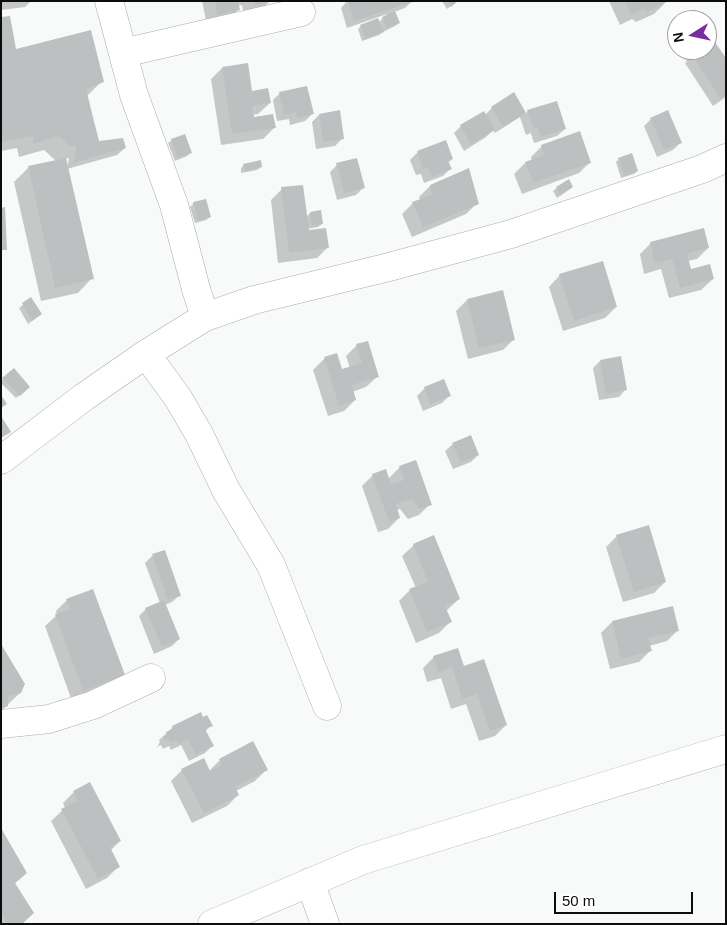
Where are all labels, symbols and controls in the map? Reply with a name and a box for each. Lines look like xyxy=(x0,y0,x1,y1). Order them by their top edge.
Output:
north arrow xyxy=(667,10,717,60)
text: N xyxy=(669,31,687,44)
scale bar xyxy=(557,882,696,914)
text: 50 m xyxy=(562,892,595,909)

